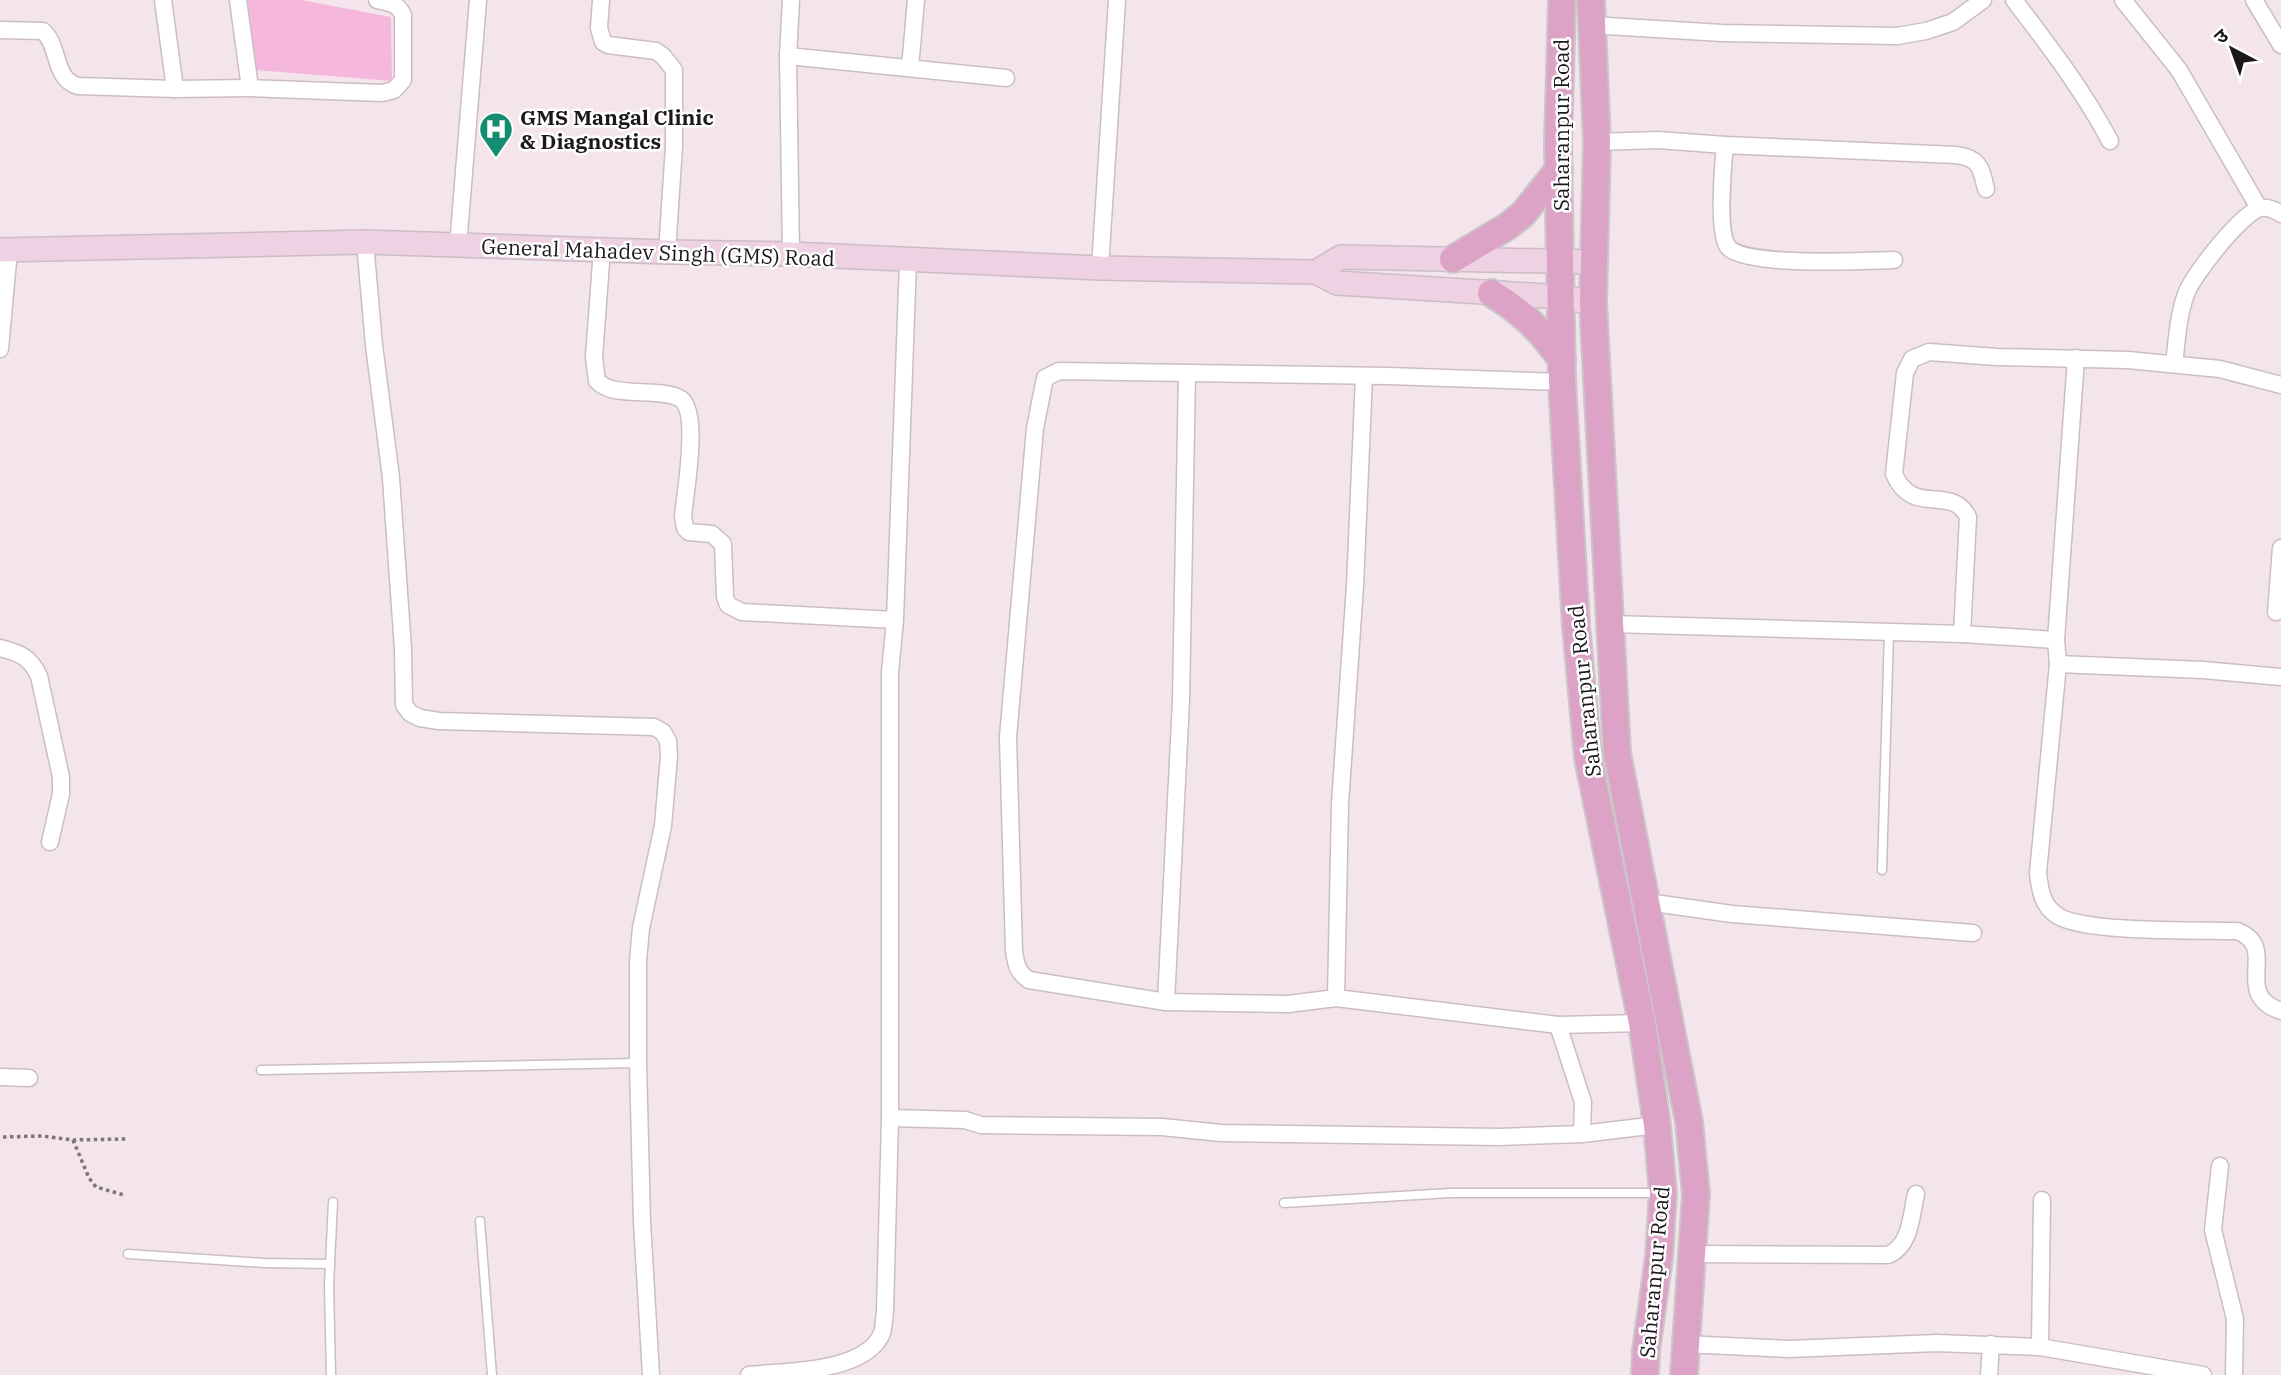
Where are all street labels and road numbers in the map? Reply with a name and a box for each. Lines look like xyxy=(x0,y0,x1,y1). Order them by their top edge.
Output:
street label: Saharanpur Road xyxy=(1547,38,1575,211)
street label: General Mahadev Singh (GMS) Road xyxy=(481,232,835,272)
street label: Saharanpur Road xyxy=(1561,603,1607,778)
street label: Saharanpur Road xyxy=(1633,1185,1675,1359)

